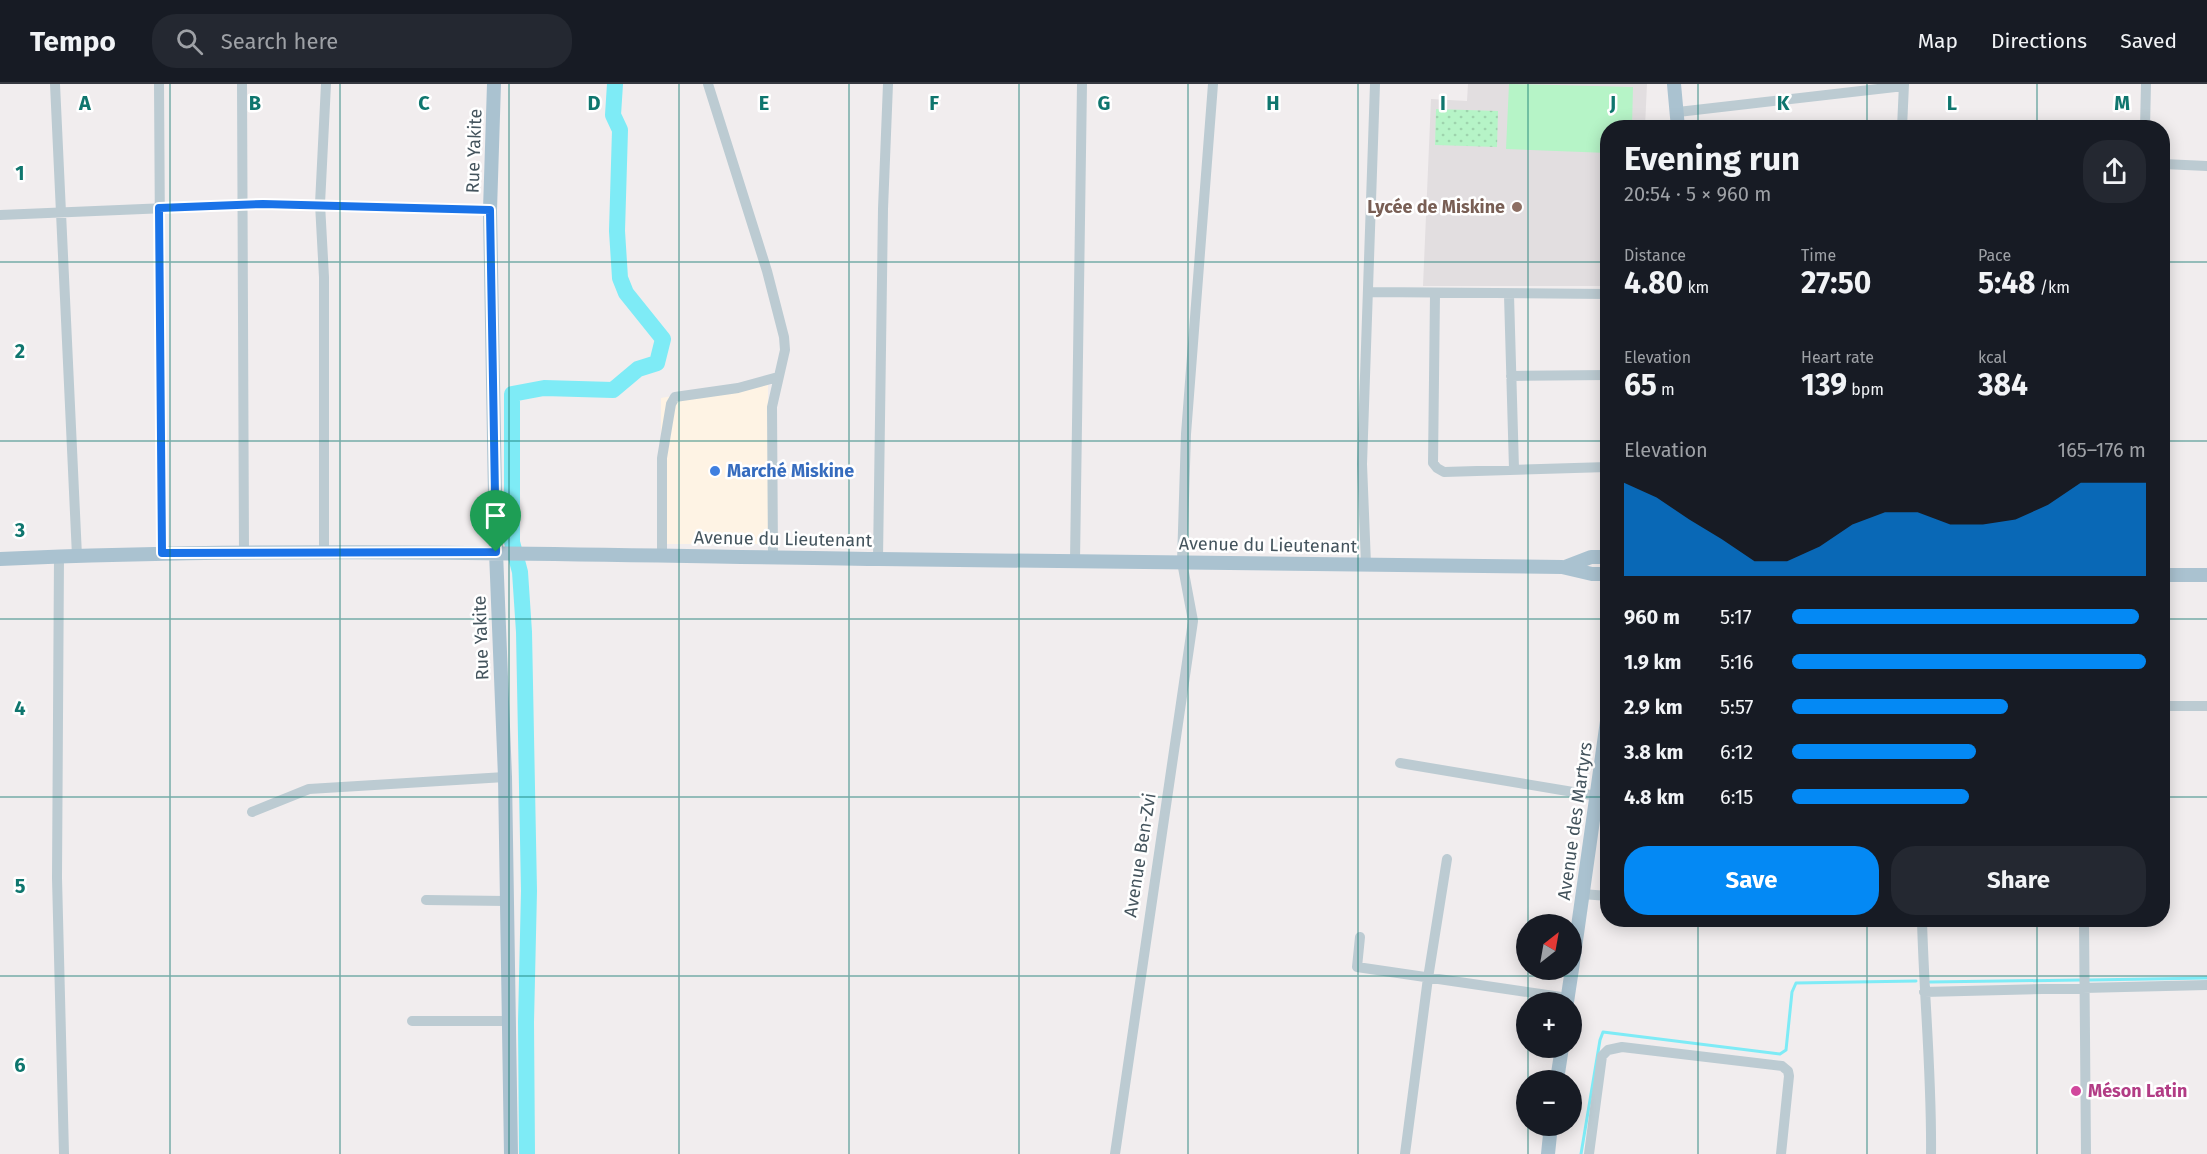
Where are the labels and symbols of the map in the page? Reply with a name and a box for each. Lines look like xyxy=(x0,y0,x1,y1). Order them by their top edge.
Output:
text: A xyxy=(78,91,92,115)
text: B xyxy=(249,91,261,115)
text: C xyxy=(418,91,430,115)
text: D xyxy=(587,91,601,115)
text: E xyxy=(759,91,769,115)
text: F xyxy=(929,91,939,115)
text: G xyxy=(1098,91,1110,115)
text: H xyxy=(1266,91,1280,115)
text: I xyxy=(1440,91,1446,115)
text: J xyxy=(1609,91,1616,115)
text: K xyxy=(1777,91,1790,115)
text: L xyxy=(1947,91,1957,115)
text: M xyxy=(2114,91,2130,115)
street label: Rue Yakite xyxy=(462,108,486,194)
text: 1 xyxy=(15,161,25,185)
place label: Lycée de Miskine xyxy=(1367,196,1505,218)
marker: Lycée de Miskine xyxy=(1510,200,1524,214)
text: 2 xyxy=(15,339,25,363)
place label: Marché Miskine xyxy=(727,460,854,482)
marker: Marché Miskine xyxy=(708,464,722,478)
pin xyxy=(470,490,521,552)
text: 3 xyxy=(14,518,25,542)
street label: Avenue du Lieutenant xyxy=(694,526,873,552)
street label: Avenue du Lieutenant xyxy=(1179,532,1358,558)
street label: Rue Yakite xyxy=(469,595,493,681)
text: 4 xyxy=(14,696,26,720)
street label: Avenue des Martyrs xyxy=(1553,741,1597,901)
street label: Avenue Ben-Zvi xyxy=(1119,791,1161,919)
text: 5 xyxy=(15,874,26,898)
north arrow xyxy=(1516,914,1582,980)
text: 6 xyxy=(14,1053,26,1077)
place label: Méson Latin xyxy=(2088,1080,2187,1102)
marker: Méson Latin xyxy=(2069,1084,2083,1098)

